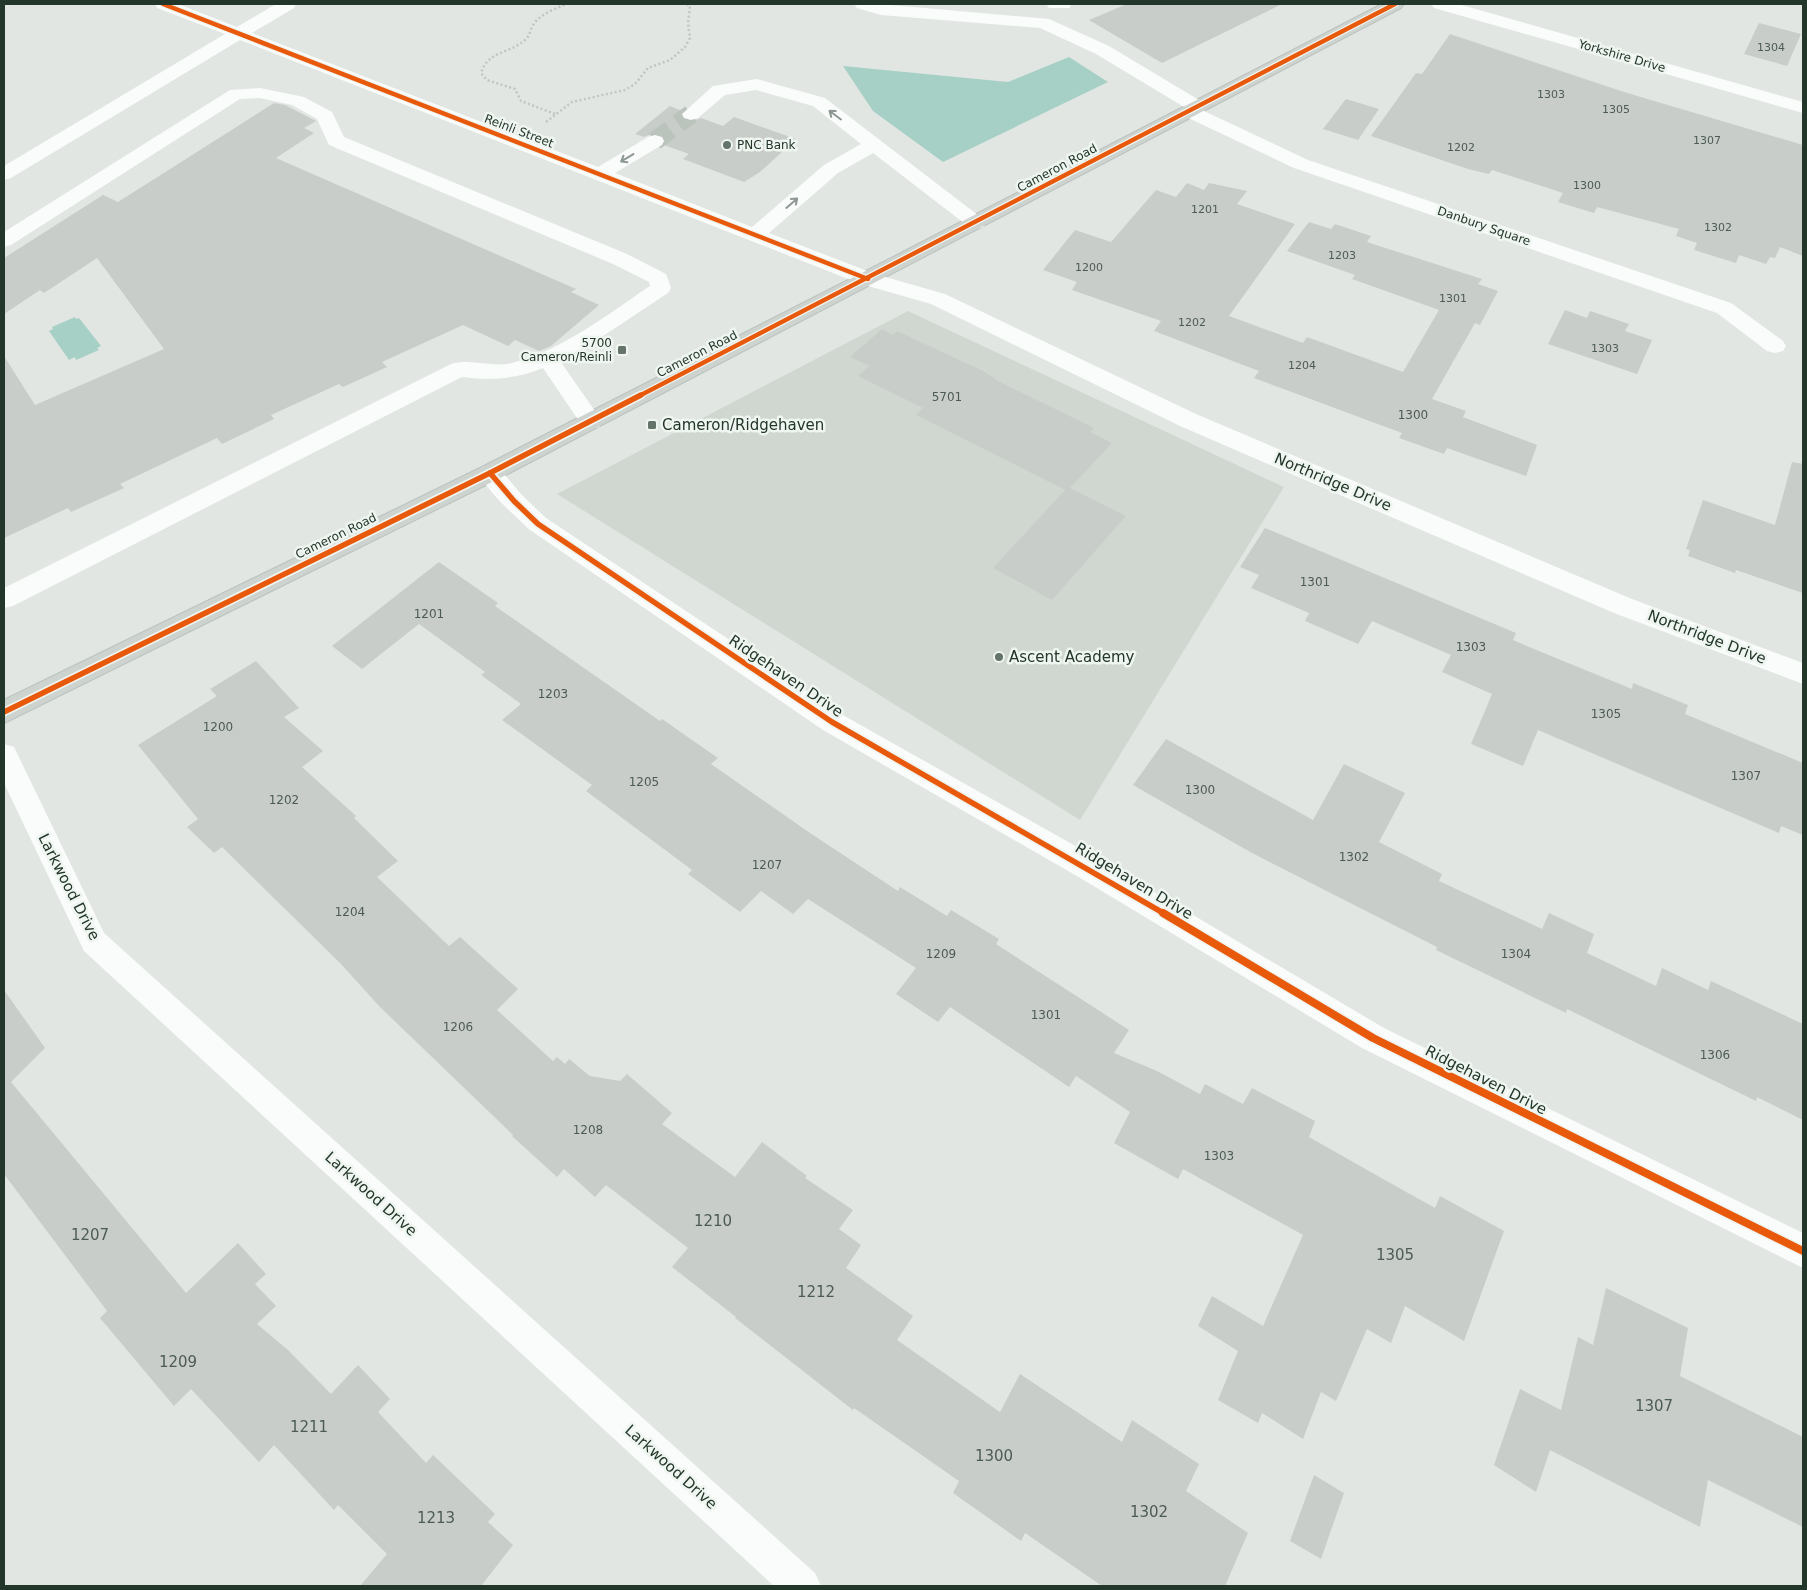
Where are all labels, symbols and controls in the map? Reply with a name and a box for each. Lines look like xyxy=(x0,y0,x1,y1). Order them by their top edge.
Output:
street label: Yorkshire Drive xyxy=(1576,37,1667,75)
house number: 1304 xyxy=(1757,41,1785,54)
house number: 1303 xyxy=(1537,88,1565,101)
house number: 1305 xyxy=(1602,103,1630,116)
one-way arrow xyxy=(829,109,842,120)
street label: Reinli Street xyxy=(482,111,556,151)
house number: 1307 xyxy=(1693,134,1721,147)
place label: PNC Bank xyxy=(737,138,796,152)
marker: PNC Bank xyxy=(721,139,733,151)
street label: Cameron Road xyxy=(1015,141,1099,195)
house number: 1202 xyxy=(1447,141,1475,154)
one-way arrow xyxy=(621,153,635,163)
house number: 1300 xyxy=(1573,179,1601,192)
one-way arrow xyxy=(785,197,798,209)
house number: 1201 xyxy=(1191,203,1219,216)
street label: Danbury Square xyxy=(1436,204,1532,248)
house number: 1302 xyxy=(1704,221,1732,234)
house number: 1203 xyxy=(1328,249,1356,262)
house number: 1200 xyxy=(1075,261,1103,274)
house number: 1301 xyxy=(1439,292,1467,305)
house number: 1202 xyxy=(1178,316,1206,329)
street label: Cameron Road xyxy=(654,328,740,380)
place label: 5700 Cameron/Reinli xyxy=(521,336,612,364)
house number: 1303 xyxy=(1591,342,1619,355)
marker: 5700 Cameron/Reinli xyxy=(616,344,628,356)
house number: 1204 xyxy=(1288,359,1316,372)
house number: 5701 xyxy=(932,390,962,404)
house number: 1300 xyxy=(1398,408,1428,422)
place label: Cameron/Ridgehaven xyxy=(662,416,824,434)
marker: Cameron/Ridgehaven xyxy=(646,419,658,431)
street label: Northridge Drive xyxy=(1272,449,1394,515)
street label: Cameron Road xyxy=(293,510,379,562)
house number: 1301 xyxy=(1300,575,1330,589)
street label: Northridge Drive xyxy=(1645,606,1769,668)
house number: 1201 xyxy=(414,607,444,621)
street label: Ridgehaven Drive xyxy=(725,631,847,721)
house number: 1303 xyxy=(1456,640,1486,654)
place label: Ascent Academy xyxy=(1009,648,1135,666)
marker: Ascent Academy xyxy=(993,651,1005,663)
house number: 1203 xyxy=(538,687,568,701)
house number: 1305 xyxy=(1591,707,1621,721)
house number: 1200 xyxy=(203,720,233,734)
house number: 1307 xyxy=(1731,769,1761,783)
house number: 1205 xyxy=(629,775,659,789)
house number: 1300 xyxy=(1185,783,1215,797)
house number: 1202 xyxy=(269,793,299,807)
street label: Larkwood Drive xyxy=(34,831,104,943)
street label: Ridgehaven Drive xyxy=(1072,839,1196,923)
house number: 1302 xyxy=(1339,850,1369,864)
house number: 1207 xyxy=(752,858,782,872)
house number: 1204 xyxy=(335,905,365,919)
house number: 1209 xyxy=(926,947,956,961)
house number: 1304 xyxy=(1501,947,1531,961)
house number: 1301 xyxy=(1031,1008,1061,1022)
house number: 1206 xyxy=(443,1020,473,1034)
street label: Ridgehaven Drive xyxy=(1422,1042,1550,1118)
house number: 1306 xyxy=(1700,1048,1730,1062)
house number: 1208 xyxy=(573,1123,603,1137)
street label: Larkwood Drive xyxy=(321,1148,421,1240)
house number: 1303 xyxy=(1204,1149,1234,1163)
house number: 1210 xyxy=(694,1212,732,1230)
house number: 1207 xyxy=(71,1226,109,1244)
house number: 1305 xyxy=(1376,1246,1414,1264)
house number: 1212 xyxy=(797,1283,835,1301)
house number: 1209 xyxy=(159,1353,197,1371)
house number: 1307 xyxy=(1635,1397,1673,1415)
house number: 1211 xyxy=(290,1418,328,1436)
street label: Larkwood Drive xyxy=(621,1421,721,1513)
house number: 1300 xyxy=(975,1447,1013,1465)
house number: 1302 xyxy=(1130,1503,1168,1521)
house number: 1213 xyxy=(417,1509,455,1527)

